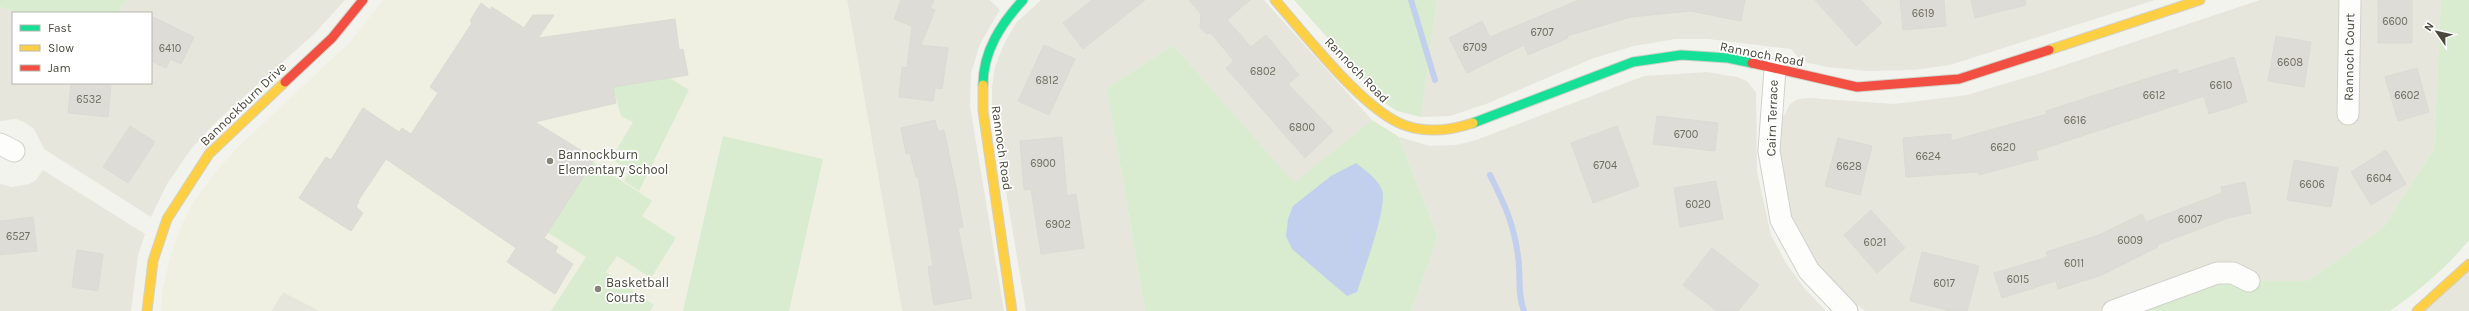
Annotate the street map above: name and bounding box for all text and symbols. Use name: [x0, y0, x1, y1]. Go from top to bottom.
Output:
house number: 6619: [1912, 7, 1934, 20]
legend: [12, 12, 152, 84]
north arrow: [2417, 12, 2457, 52]
street label: Rannoch Court: [2341, 13, 2357, 101]
house number: 6600: [2382, 15, 2408, 28]
text: N: [2422, 20, 2437, 34]
text: Fast: [48, 21, 72, 35]
house number: 6707: [1530, 26, 1554, 39]
street label: Rannoch Road: [1322, 34, 1392, 106]
street label: Rannoch Road: [1719, 38, 1805, 70]
text: Slow: [48, 41, 74, 55]
house number: 6709: [1463, 41, 1487, 54]
house number: 6410: [159, 42, 181, 55]
house number: 6608: [2277, 56, 2303, 69]
street label: Bannockburn Drive: [197, 59, 289, 149]
text: Jam: [48, 61, 71, 75]
house number: 6802: [1250, 65, 1276, 78]
house number: 6812: [1035, 74, 1059, 87]
street label: Cairn Terrace: [1763, 79, 1781, 157]
house number: 6610: [2210, 79, 2232, 92]
house number: 6612: [2143, 89, 2165, 102]
house number: 6602: [2394, 89, 2420, 102]
house number: 6532: [76, 93, 102, 106]
street label: Rannoch Road: [989, 105, 1015, 191]
house number: 6616: [2064, 114, 2086, 127]
house number: 6800: [1289, 121, 1315, 134]
house number: 6700: [1674, 128, 1698, 141]
house number: 6620: [1990, 141, 2016, 154]
place label: Bannockburn Elementary School: [558, 147, 668, 177]
house number: 6624: [1915, 150, 1941, 163]
marker: Bannockburn Elementary School: [545, 156, 555, 166]
house number: 6900: [1030, 157, 1056, 170]
house number: 6704: [1593, 159, 1617, 172]
house number: 6628: [1836, 160, 1862, 173]
house number: 6604: [2366, 172, 2392, 185]
house number: 6606: [2299, 178, 2325, 191]
house number: 6020: [1685, 198, 1711, 211]
house number: 6007: [2178, 213, 2202, 226]
house number: 6902: [1045, 218, 1071, 231]
house number: 6527: [6, 230, 30, 243]
house number: 6009: [2117, 234, 2143, 247]
house number: 6021: [1864, 236, 1886, 249]
house number: 6011: [2064, 257, 2084, 270]
house number: 6015: [2007, 273, 2029, 286]
place label: Basketball Courts: [606, 275, 669, 305]
house number: 6017: [1933, 277, 1955, 290]
marker: Basketball Courts: [593, 284, 603, 294]

